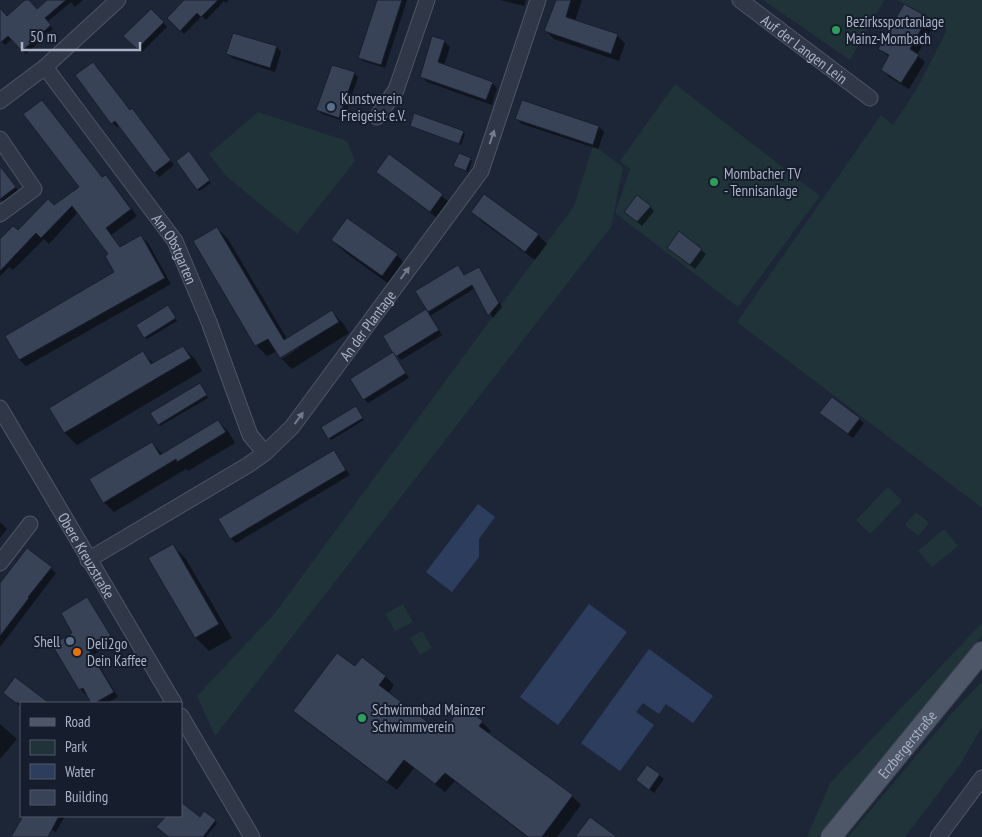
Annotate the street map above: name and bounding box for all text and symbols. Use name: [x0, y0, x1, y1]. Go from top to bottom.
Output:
street label: Auf der Langen Lein: [758, 10, 852, 87]
place label: Bezirkssportanlage Mainz-Mombach: [846, 12, 944, 48]
scale bar: [22, 20, 140, 52]
marker: Bezirkssportanlage Mainz-Mombach: [830, 24, 842, 36]
text: 50 m: [30, 27, 56, 46]
place label: Kunstverein Freigeist e.V.: [341, 89, 406, 125]
marker: Kunstverein Freigeist e.V.: [325, 101, 337, 113]
one-way arrow: [488, 129, 496, 144]
place label: Mombacher TV - Tennisanlage: [724, 164, 801, 200]
marker: Mombacher TV - Tennisanlage: [708, 176, 720, 188]
street label: Am Obstgarten: [148, 210, 201, 287]
one-way arrow: [400, 267, 411, 280]
street label: An der Plantage: [335, 286, 399, 364]
one-way arrow: [294, 411, 304, 425]
street label: Obere Kreuzstraße: [54, 509, 120, 602]
place label: Shell: [34, 632, 60, 651]
place label: Deli2go Dein Kaffee: [87, 634, 147, 670]
marker: Shell: [64, 635, 76, 647]
marker: Deli2go Dein Kaffee: [71, 646, 83, 658]
place label: Schwimmbad Mainzer Schwimmverein: [372, 700, 486, 736]
legend: [20, 702, 182, 817]
street label: Erzbergerstraße: [873, 706, 940, 782]
text: Road: [65, 712, 91, 731]
marker: Schwimmbad Mainzer Schwimmverein: [356, 712, 368, 724]
text: Park: [65, 737, 87, 756]
text: Water: [65, 762, 96, 781]
text: Building: [65, 787, 108, 806]

